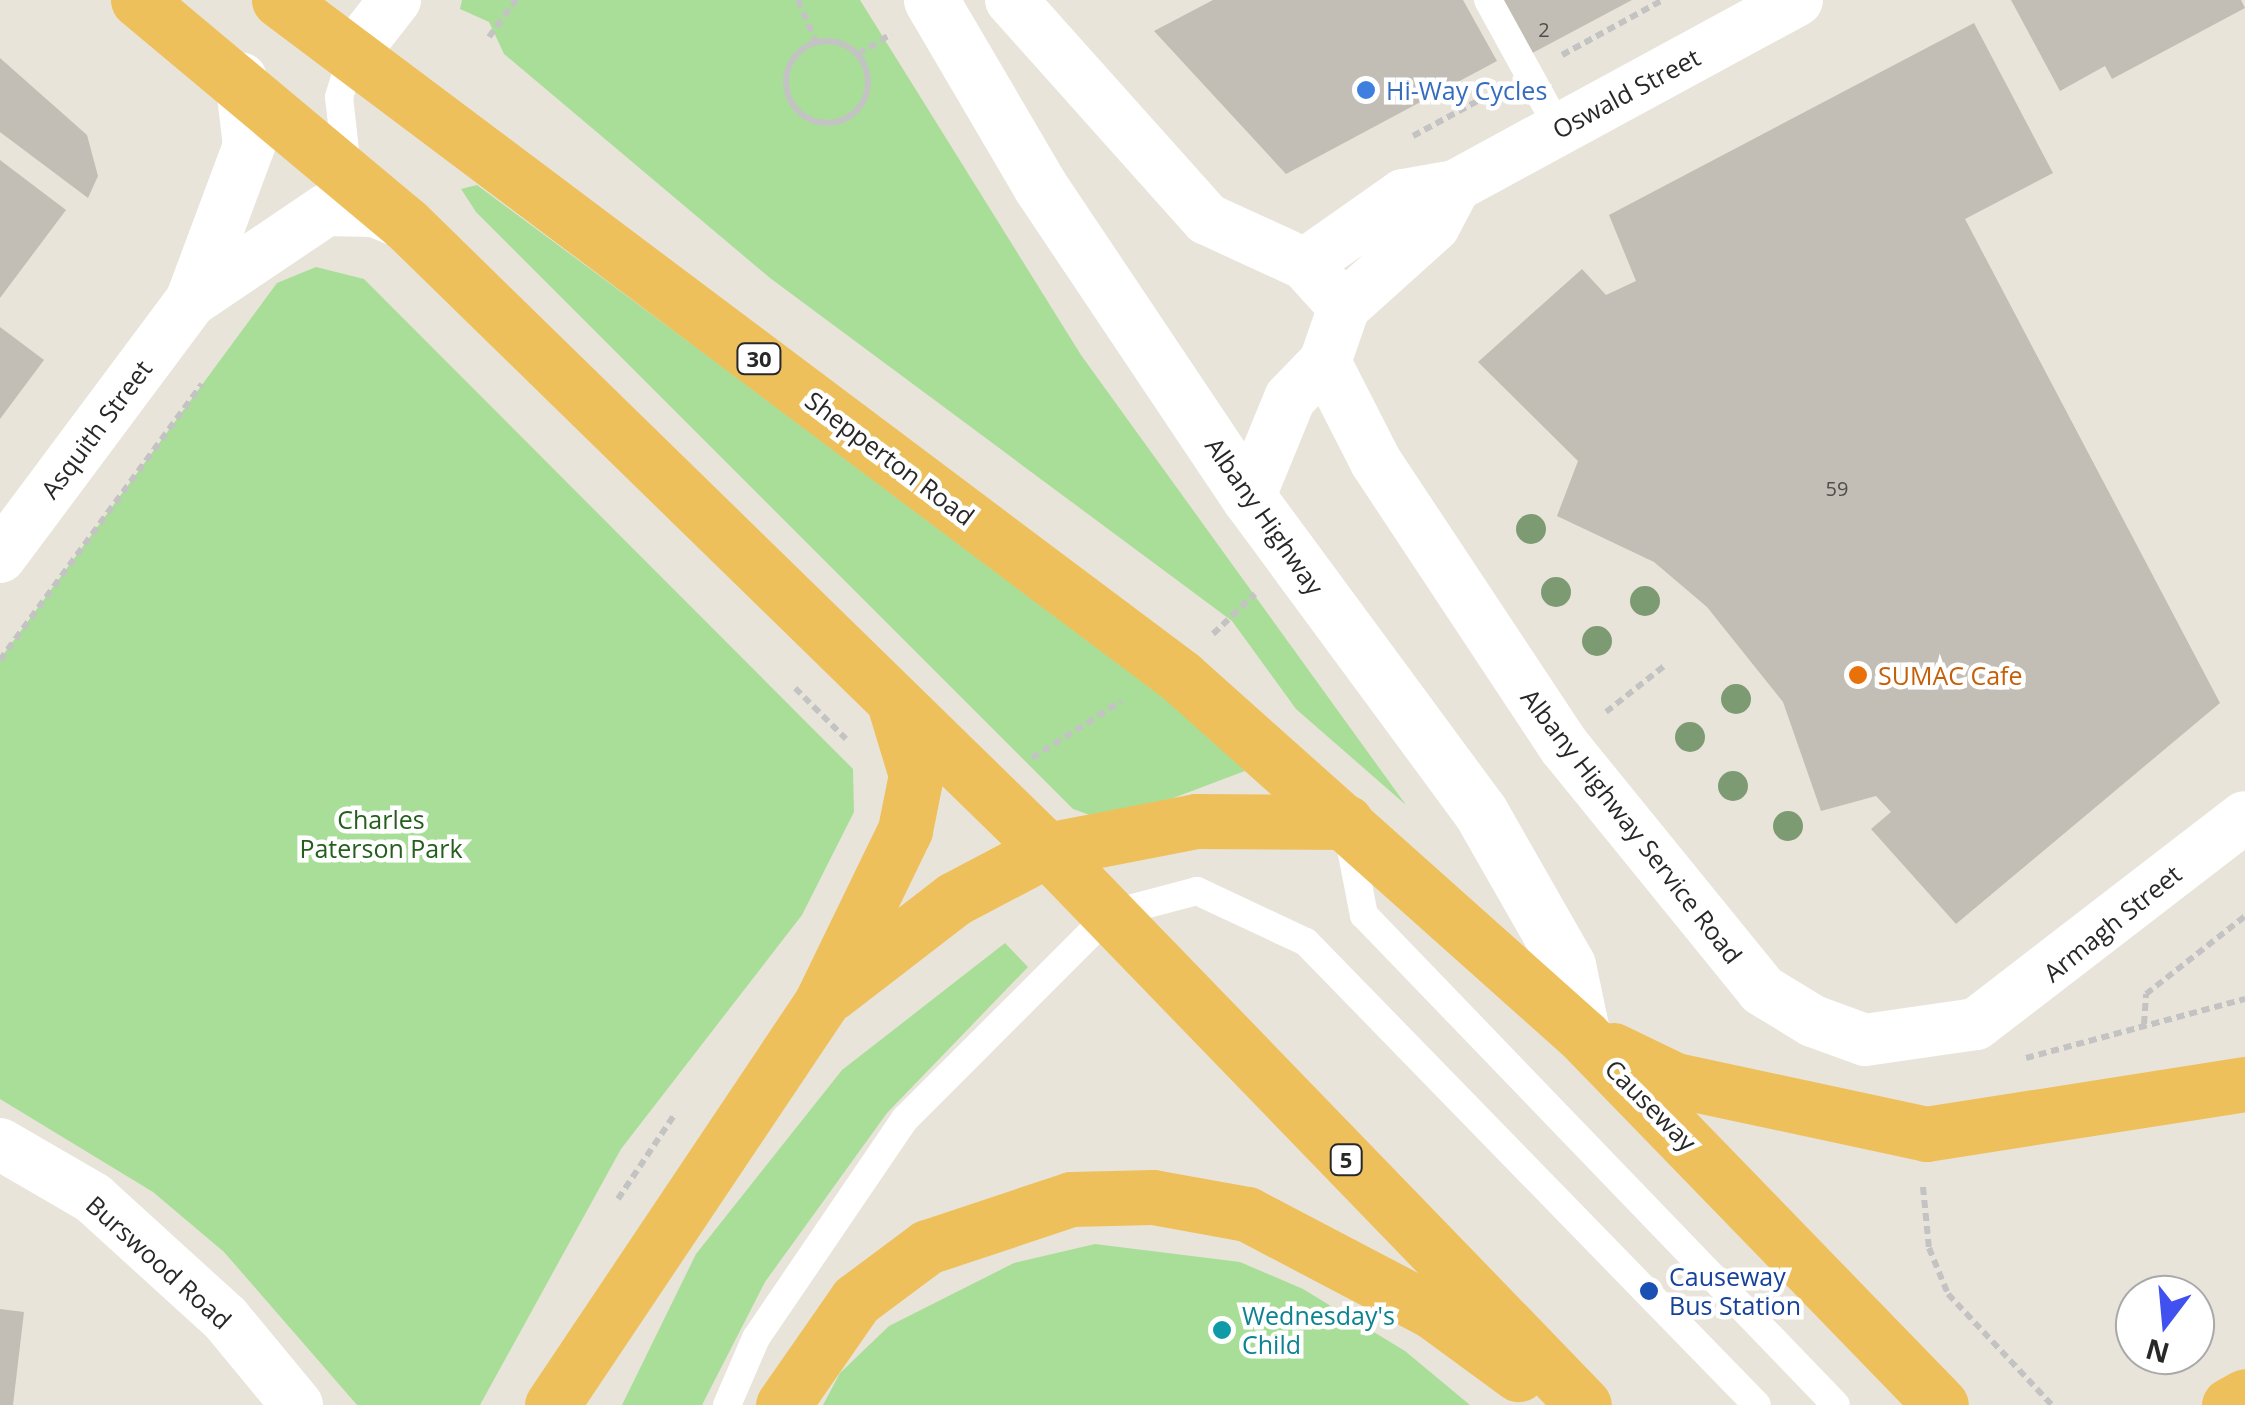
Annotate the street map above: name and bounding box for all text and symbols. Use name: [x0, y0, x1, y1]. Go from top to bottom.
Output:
house number: 2: [1538, 17, 1550, 41]
street label: Oswald Street: [1547, 42, 1705, 144]
place label: Hi-Way Cycles: [1386, 75, 1547, 105]
marker: Hi-Way Cycles: [1355, 79, 1377, 101]
road number: 30: [734, 342, 784, 376]
street label: Asquith Street: [34, 354, 158, 504]
street label: Shepperton Road: [800, 385, 980, 531]
street label: Albany Highway: [1200, 432, 1330, 600]
house number: 59: [1826, 476, 1848, 500]
place label: SUMAC Cafe: [1878, 660, 2023, 690]
marker: SUMAC Cafe: [1847, 664, 1869, 686]
street label: Albany Highway Service Road: [1515, 683, 1749, 969]
park label: Charles Paterson Park: [299, 805, 463, 864]
street label: Armagh Street: [2037, 858, 2187, 988]
street label: Causeway: [1599, 1053, 1703, 1157]
road number: 5: [1328, 1143, 1364, 1177]
street label: Burswood Road: [80, 1189, 238, 1335]
place label: Causeway Bus Station: [1669, 1262, 1801, 1321]
north arrow: [2115, 1275, 2215, 1375]
marker: Causeway Bus Station: [1638, 1280, 1660, 1302]
place label: Wednesday's Child: [1242, 1301, 1395, 1360]
marker: Wednesday's Child: [1211, 1319, 1233, 1341]
text: N: [2141, 1331, 2173, 1373]

